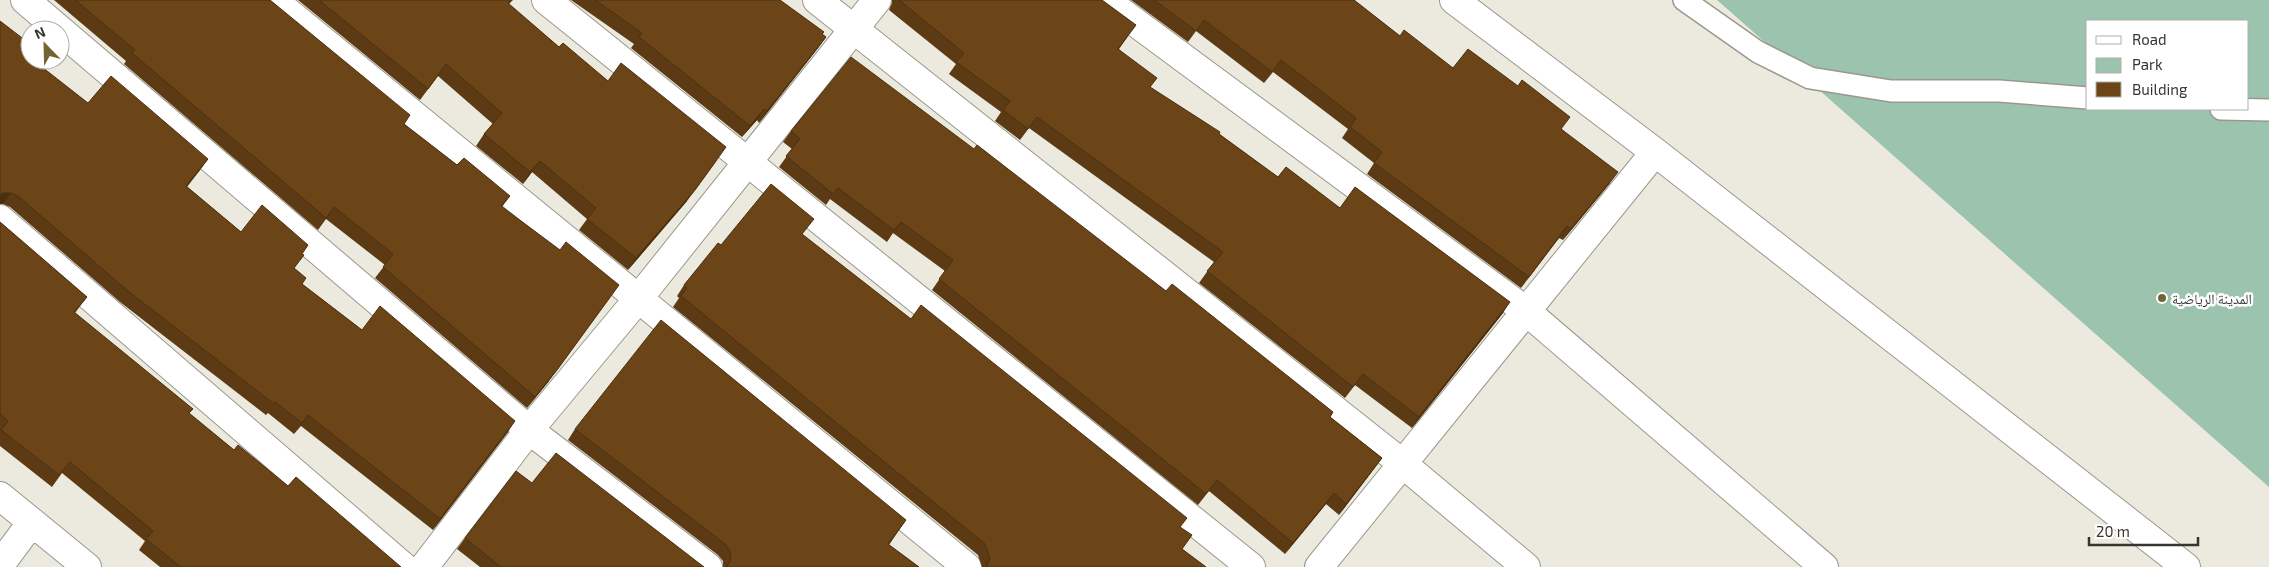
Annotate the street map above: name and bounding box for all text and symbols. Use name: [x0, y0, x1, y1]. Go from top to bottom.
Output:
north arrow: [20, 20, 70, 70]
legend: [2086, 20, 2249, 110]
text: N: [32, 23, 48, 42]
text: Road: [2132, 30, 2167, 48]
text: Park: [2132, 55, 2163, 73]
text: Building: [2132, 80, 2188, 98]
place label: المدينة الرياضية: [2172, 290, 2252, 308]
marker: المدينة الرياضية: [2156, 292, 2168, 304]
scale bar: [2089, 514, 2198, 546]
text: 20 m: [2096, 522, 2130, 540]

